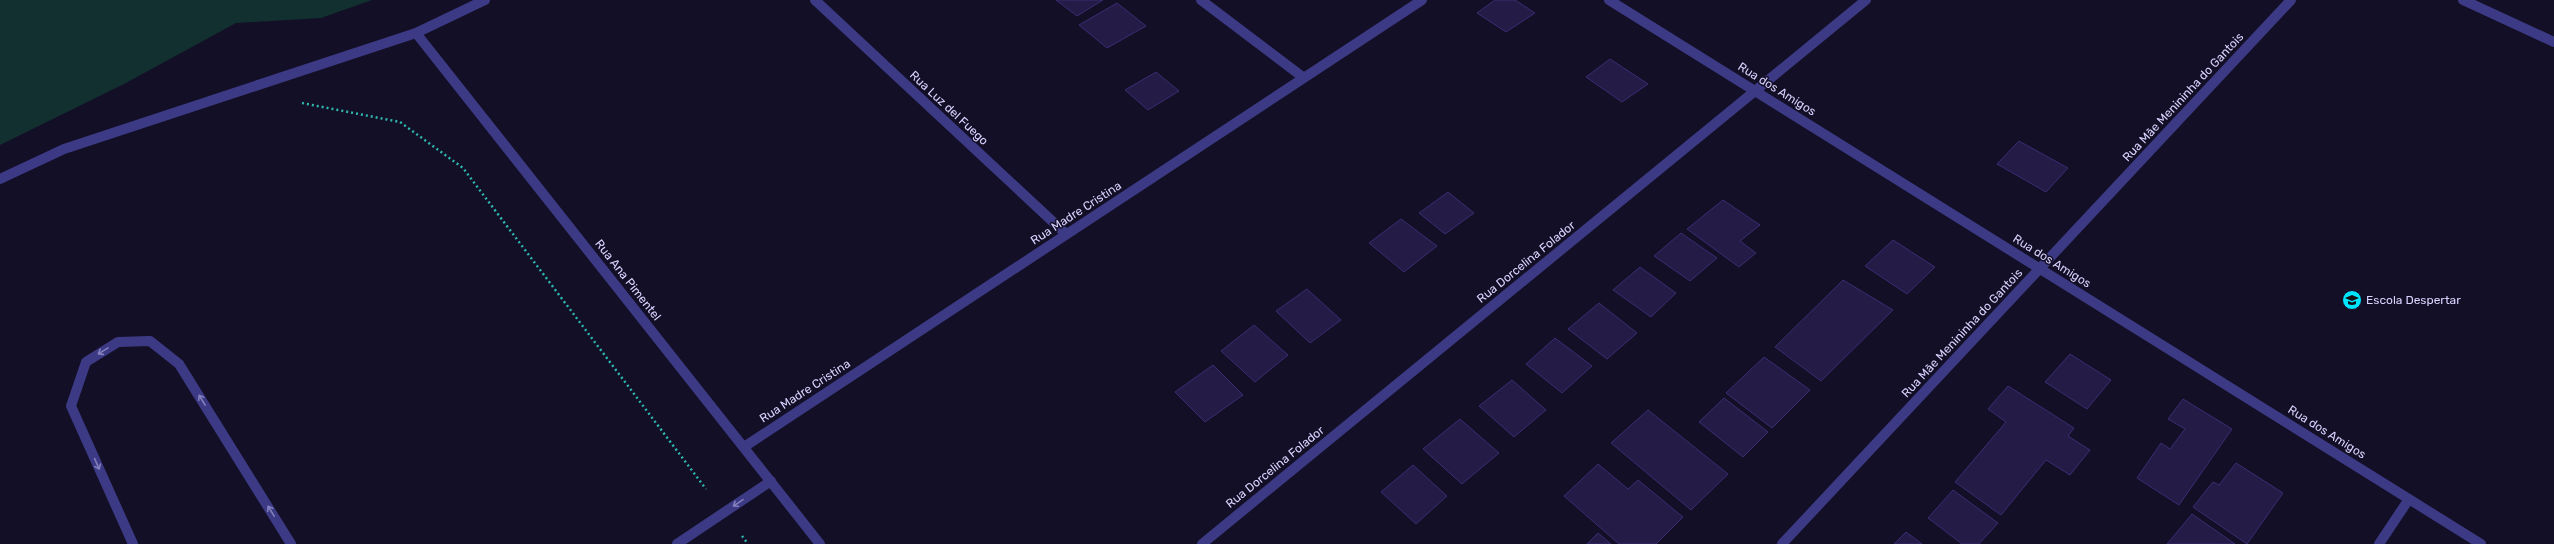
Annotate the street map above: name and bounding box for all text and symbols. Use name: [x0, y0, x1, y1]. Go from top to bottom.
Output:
street label: Rua Mãe Menininha do Gantois: [2120, 30, 2246, 164]
street label: Rua dos Amigos: [1735, 59, 1819, 119]
street label: Rua Luz del Fuego: [907, 68, 991, 148]
street label: Rua Madre Cristina: [1028, 179, 1124, 247]
street label: Rua Dorcelina Folador: [1474, 218, 1578, 306]
street label: Rua dos Amigos: [2010, 231, 2094, 291]
street label: Rua Ana Pimentel: [592, 237, 664, 323]
street label: Rua Mãe Menininha do Gantois: [1899, 266, 2025, 400]
school or university icon: Escola Despertar: [2341, 289, 2363, 311]
place label: Escola Despertar: [2366, 293, 2461, 307]
one-way arrow: [97, 348, 109, 356]
street label: Rua Madre Cristina: [757, 357, 853, 425]
one-way arrow: [198, 395, 206, 406]
street label: Rua dos Amigos: [2285, 402, 2369, 462]
street label: Rua Dorcelina Folador: [1223, 423, 1327, 511]
one-way arrow: [94, 458, 101, 470]
one-way arrow: [733, 499, 744, 507]
one-way arrow: [266, 505, 274, 517]

